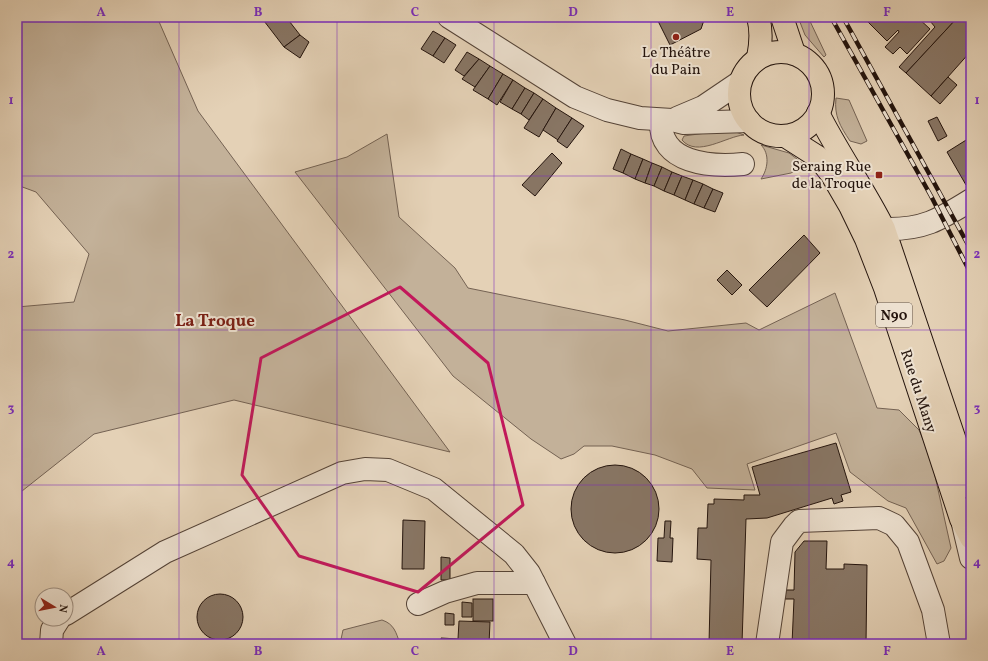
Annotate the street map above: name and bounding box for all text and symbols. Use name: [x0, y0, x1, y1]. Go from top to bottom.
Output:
text: A: [96, 4, 106, 22]
text: B: [254, 4, 263, 22]
text: C: [411, 4, 419, 22]
text: D: [568, 4, 578, 22]
text: E: [726, 4, 734, 22]
text: F: [883, 4, 891, 22]
marker: Le Théâtre du Pain: [671, 32, 681, 42]
place label: Le Théâtre du Pain: [642, 43, 710, 81]
text: 1: [8, 92, 14, 110]
text: 1: [974, 92, 980, 110]
place label: Seraing Rue de la Troque: [792, 157, 871, 195]
marker: Seraing Rue de la Troque: [874, 170, 884, 180]
text: 2: [8, 246, 15, 264]
text: 2: [974, 246, 981, 264]
road number: N90: [876, 303, 912, 327]
district label: La Troque: [175, 310, 255, 333]
street label: Rue du Many: [894, 347, 941, 436]
text: 3: [8, 400, 15, 418]
text: 3: [974, 400, 981, 418]
text: 4: [7, 554, 15, 572]
text: 4: [973, 554, 981, 572]
north arrow: [34, 587, 74, 627]
text: N: [54, 603, 70, 614]
text: A: [96, 643, 106, 661]
text: B: [254, 643, 263, 661]
text: C: [411, 643, 419, 661]
text: D: [568, 643, 578, 661]
text: E: [726, 643, 734, 661]
text: F: [883, 643, 891, 661]

